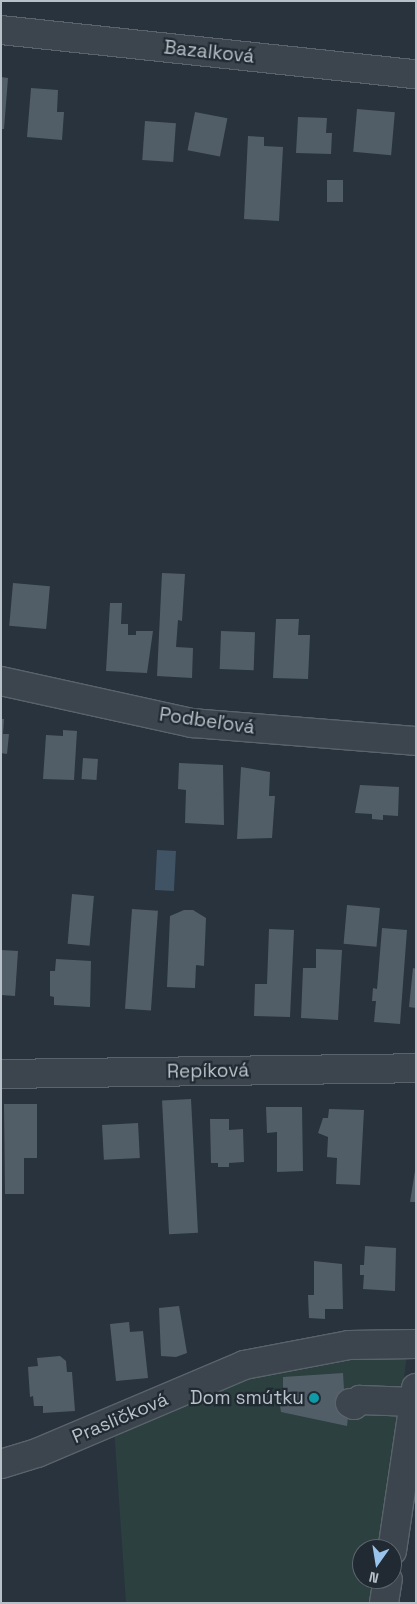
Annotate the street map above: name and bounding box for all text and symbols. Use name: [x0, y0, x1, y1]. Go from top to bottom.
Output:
street label: Bazalková: [163, 36, 255, 68]
street label: Podbeľová: [158, 703, 256, 739]
street label: Repíková: [167, 1059, 249, 1083]
place label: Dom smútku: [190, 1387, 304, 1409]
street label: Prasličková: [69, 1388, 171, 1448]
marker: Dom smútku: [308, 1392, 320, 1404]
north arrow: [352, 1539, 402, 1589]
text: N: [367, 1568, 380, 1587]

